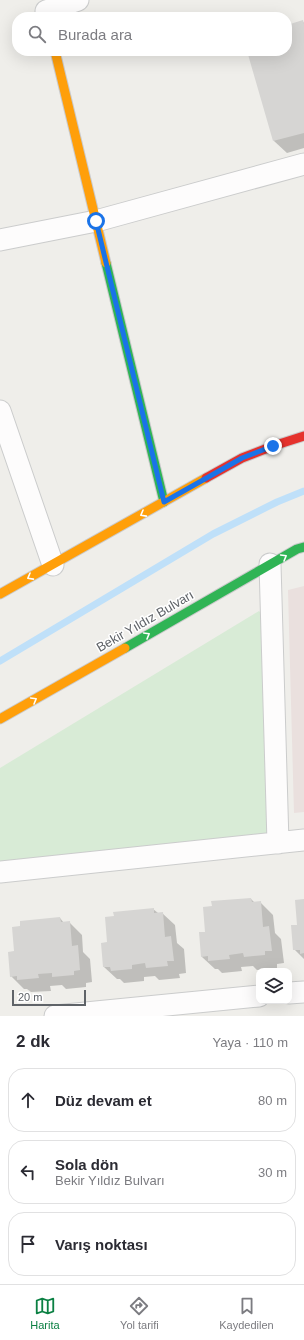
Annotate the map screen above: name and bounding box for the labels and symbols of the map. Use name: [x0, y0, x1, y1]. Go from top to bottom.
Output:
route start: [87, 212, 105, 230]
route end: [264, 437, 282, 455]
one-way arrow: [140, 509, 148, 516]
one-way arrow: [280, 554, 287, 561]
one-way arrow: [27, 573, 34, 580]
street label: Bekir Yıldız Bulvarı: [94, 587, 196, 655]
one-way arrow: [143, 633, 150, 640]
one-way arrow: [30, 697, 37, 704]
scale bar: [12, 988, 86, 1007]

